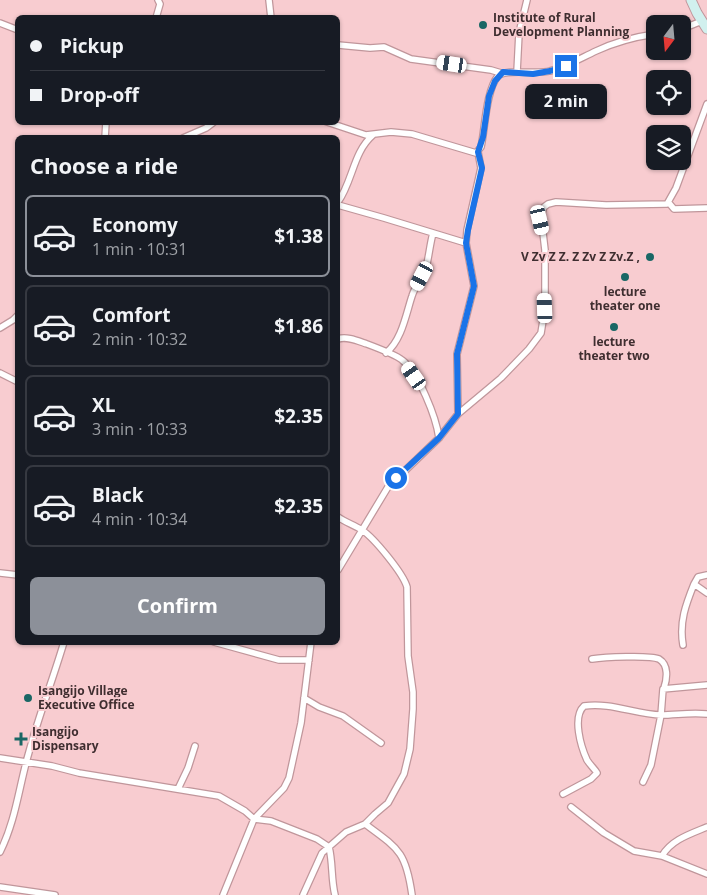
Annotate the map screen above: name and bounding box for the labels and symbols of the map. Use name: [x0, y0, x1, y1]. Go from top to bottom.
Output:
place label: Institute of Rural Development Planning: [493, 9, 629, 40]
north arrow: [646, 15, 691, 60]
marker: Institute of Rural Development Planning: [477, 19, 489, 31]
car: [436, 54, 467, 74]
route end: [555, 55, 577, 77]
callout: 2 min: [525, 84, 607, 118]
car: [529, 204, 550, 236]
place label: V Zv Z Z. Z Zv Z Zv.Z ,: [521, 248, 640, 265]
marker: V Zv Z Z. Z Zv Z Zv.Z ,: [644, 251, 656, 263]
car: [408, 259, 435, 293]
marker: lecture theater one: [619, 271, 631, 283]
place label: lecture theater one: [590, 283, 660, 314]
car: [536, 293, 553, 323]
marker: lecture theater two: [608, 321, 620, 333]
place label: lecture theater two: [578, 333, 650, 364]
car: [399, 359, 428, 393]
route start: [385, 467, 407, 489]
place label: Isangijo Village Executive Office: [38, 682, 134, 713]
marker: Isangijo Village Executive Office: [22, 692, 34, 704]
place label: Isangijo Dispensary: [32, 723, 99, 754]
marker: Isangijo Dispensary: [14, 732, 28, 746]

